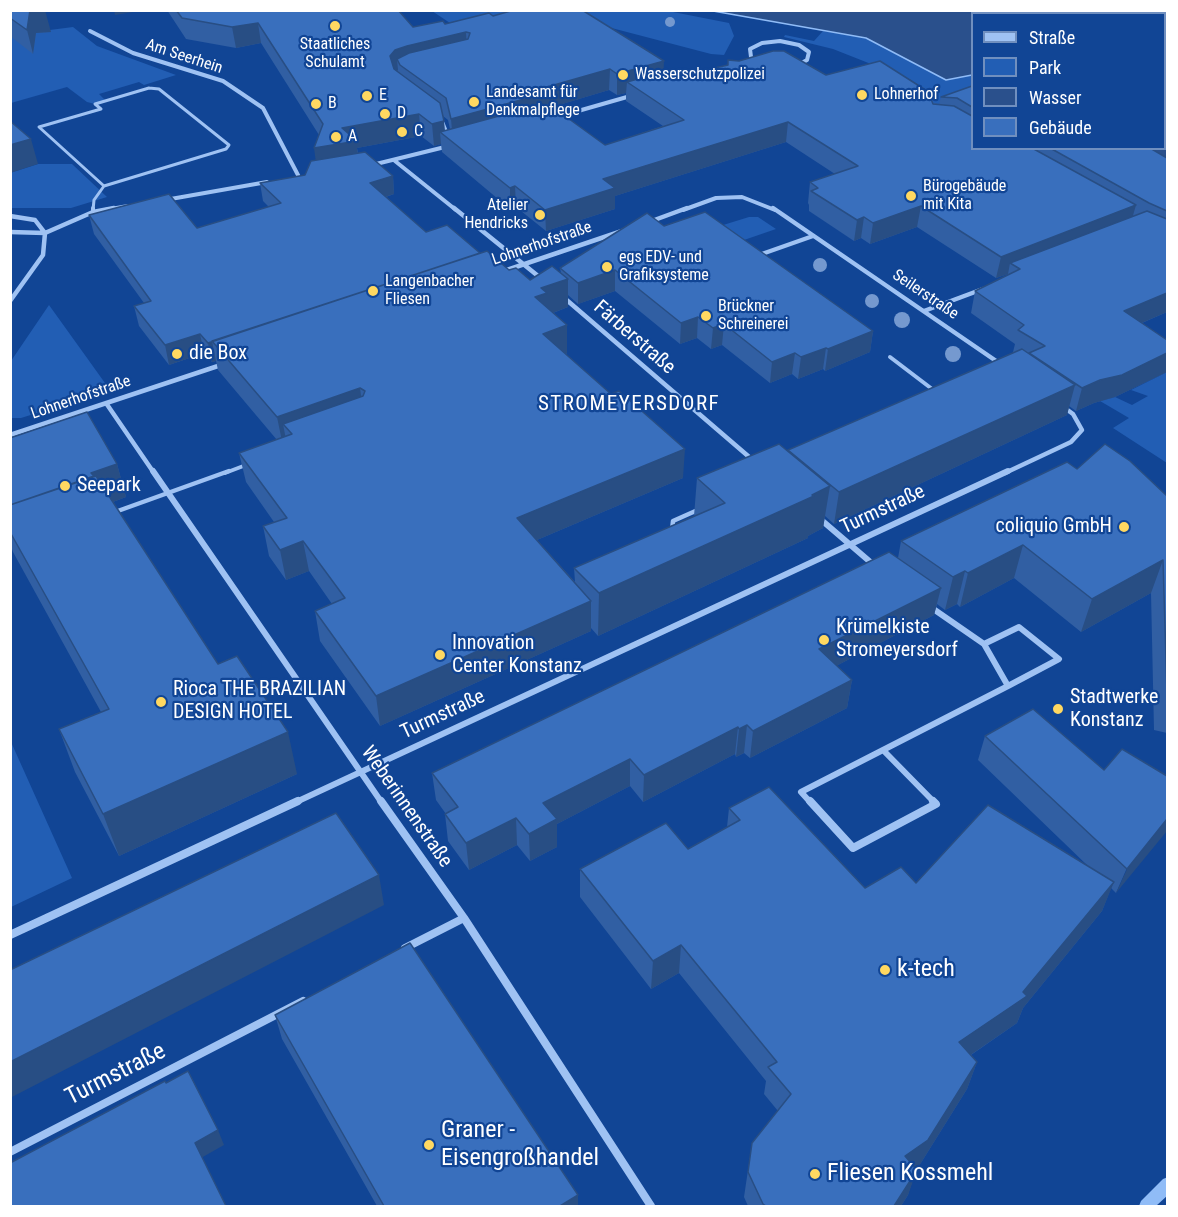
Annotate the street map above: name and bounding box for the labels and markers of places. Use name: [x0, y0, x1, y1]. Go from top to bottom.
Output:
marker: Staatliches Schulamt: [328, 19, 342, 33]
place label: Staatliches Schulamt: [300, 35, 370, 73]
place label: Wasserschutzpolizei: [635, 65, 765, 85]
marker: Wasserschutzpolizei: [616, 68, 630, 82]
place label: Landesamt für Denkmalpflege: [486, 83, 580, 121]
place label: Lohnerhof: [874, 85, 938, 105]
place label: E: [379, 86, 387, 106]
marker: Lohnerhof: [855, 88, 869, 102]
marker: E: [360, 89, 374, 103]
place label: B: [328, 94, 337, 114]
marker: Landesamt für Denkmalpflege: [467, 95, 481, 109]
marker: B: [309, 97, 323, 111]
place label: D: [397, 104, 406, 124]
marker: D: [378, 107, 392, 121]
place label: C: [414, 122, 423, 142]
marker: C: [395, 125, 409, 139]
place label: A: [348, 127, 357, 147]
marker: A: [329, 130, 343, 144]
place label: Bürogebäude mit Kita: [923, 177, 1006, 215]
marker: Bürogebäude mit Kita: [904, 189, 918, 203]
place label: Atelier Hendricks: [464, 196, 528, 234]
marker: Atelier Hendricks: [533, 208, 547, 222]
place label: egs EDV- und Grafiksysteme: [619, 248, 709, 286]
marker: egs EDV- und Grafiksysteme: [600, 260, 614, 274]
place label: Langenbacher Fliesen: [385, 272, 474, 310]
marker: Langenbacher Fliesen: [366, 284, 380, 298]
place label: Brückner Schreinerei: [718, 297, 788, 335]
marker: Brückner Schreinerei: [699, 309, 713, 323]
place label: die Box: [189, 342, 247, 366]
marker: die Box: [170, 347, 184, 361]
place label: Seepark: [77, 474, 141, 498]
marker: Seepark: [58, 479, 72, 493]
place label: coliquio GmbH: [996, 515, 1112, 539]
marker: coliquio GmbH: [1117, 520, 1131, 534]
place label: Krümelkiste Stromeyersdorf: [836, 616, 958, 663]
place label: Innovation Center Konstanz: [452, 632, 582, 679]
marker: Krümelkiste Stromeyersdorf: [817, 633, 831, 647]
marker: Innovation Center Konstanz: [433, 648, 447, 662]
place label: Rioca THE BRAZILIAN DESIGN HOTEL: [173, 678, 346, 725]
place label: Stadtwerke Konstanz: [1070, 686, 1158, 733]
marker: Rioca THE BRAZILIAN DESIGN HOTEL: [154, 695, 168, 709]
marker: Stadtwerke Konstanz: [1051, 702, 1065, 716]
place label: k-tech: [897, 956, 955, 984]
marker: k-tech: [878, 963, 892, 977]
place label: Graner - Eisengroßhandel: [441, 1117, 599, 1173]
marker: Graner - Eisengroßhandel: [422, 1138, 436, 1152]
place label: Fliesen Kossmehl: [827, 1160, 993, 1188]
marker: Fliesen Kossmehl: [808, 1167, 822, 1181]

